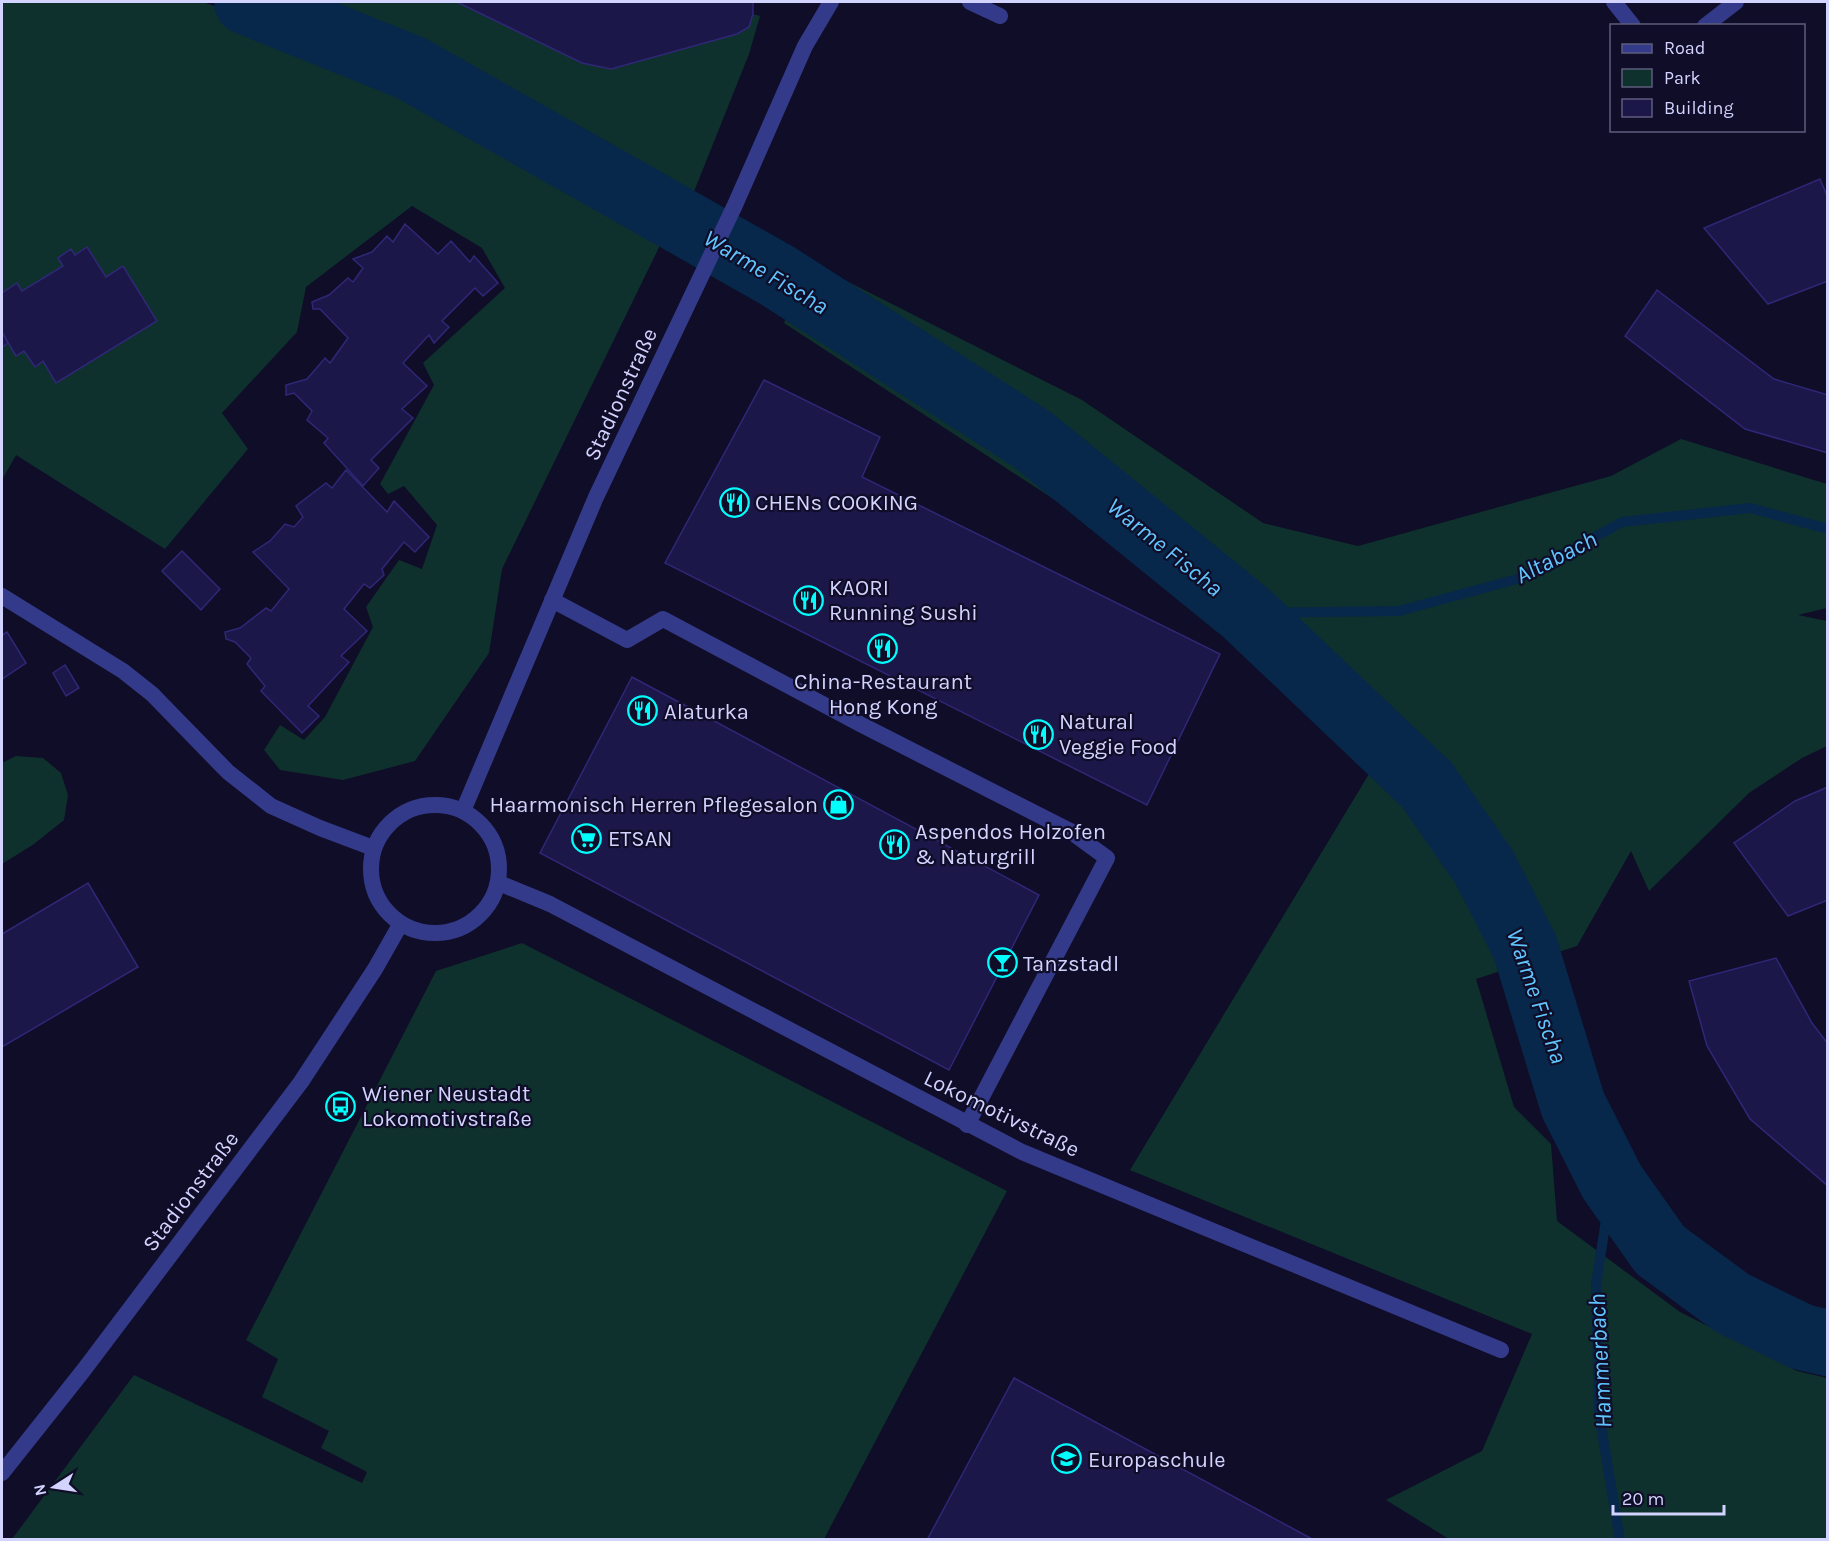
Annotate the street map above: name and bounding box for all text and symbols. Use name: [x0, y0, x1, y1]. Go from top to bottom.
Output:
legend: [1610, 24, 1805, 132]
text: Road: [1664, 37, 1705, 59]
text: Park: [1664, 67, 1701, 89]
text: Building: [1664, 97, 1734, 119]
water label: Warme Fischa: [698, 224, 834, 320]
street label: Stadionstraße: [579, 324, 663, 465]
restaurant icon: CHENs COOKING: [718, 486, 750, 518]
place label: CHENs COOKING: [755, 490, 918, 516]
water label: Warme Fischa: [1101, 492, 1229, 602]
water label: Altabach: [1511, 525, 1601, 589]
place label: KAORI Running Sushi: [829, 575, 978, 626]
restaurant icon: KAORI Running Sushi: [792, 584, 824, 616]
restaurant icon: China-Restaurant Hong Kong: [867, 633, 899, 665]
place label: China-Restaurant Hong Kong: [794, 669, 972, 720]
restaurant icon: Alaturka: [627, 695, 659, 727]
place label: Alaturka: [664, 699, 749, 725]
place label: Natural Veggie Food: [1059, 709, 1178, 760]
restaurant icon: Natural Veggie Food: [1022, 718, 1054, 750]
shop icon: Haarmonisch Herren Pflegesalon: [823, 788, 855, 820]
place label: Haarmonisch Herren Pflegesalon: [490, 792, 818, 818]
place label: Aspendos Holzofen & Naturgrill: [915, 819, 1106, 870]
supermarket icon: ETSAN: [571, 822, 603, 854]
place label: ETSAN: [608, 826, 672, 852]
restaurant icon: Aspendos Holzofen & Naturgrill: [878, 828, 910, 860]
water label: Warme Fischa: [1501, 925, 1573, 1067]
bar icon: Tanzstadl: [986, 947, 1018, 979]
place label: Tanzstadl: [1023, 951, 1119, 977]
street label: Lokomotivstraße: [920, 1065, 1084, 1163]
place label: Wiener Neustadt Lokomotivstraße: [362, 1081, 532, 1132]
bus stop icon: Wiener Neustadt Lokomotivstraße: [325, 1090, 357, 1122]
street label: Stadionstraße: [137, 1127, 244, 1257]
water label: Hammerbach: [1582, 1293, 1618, 1429]
school or university icon: Europaschule: [1051, 1443, 1083, 1475]
place label: Europaschule: [1088, 1447, 1226, 1473]
north arrow: [24, 1457, 84, 1517]
scale bar: [1613, 1478, 1724, 1516]
text: N: [29, 1482, 50, 1498]
text: 20 m: [1622, 1488, 1664, 1510]

